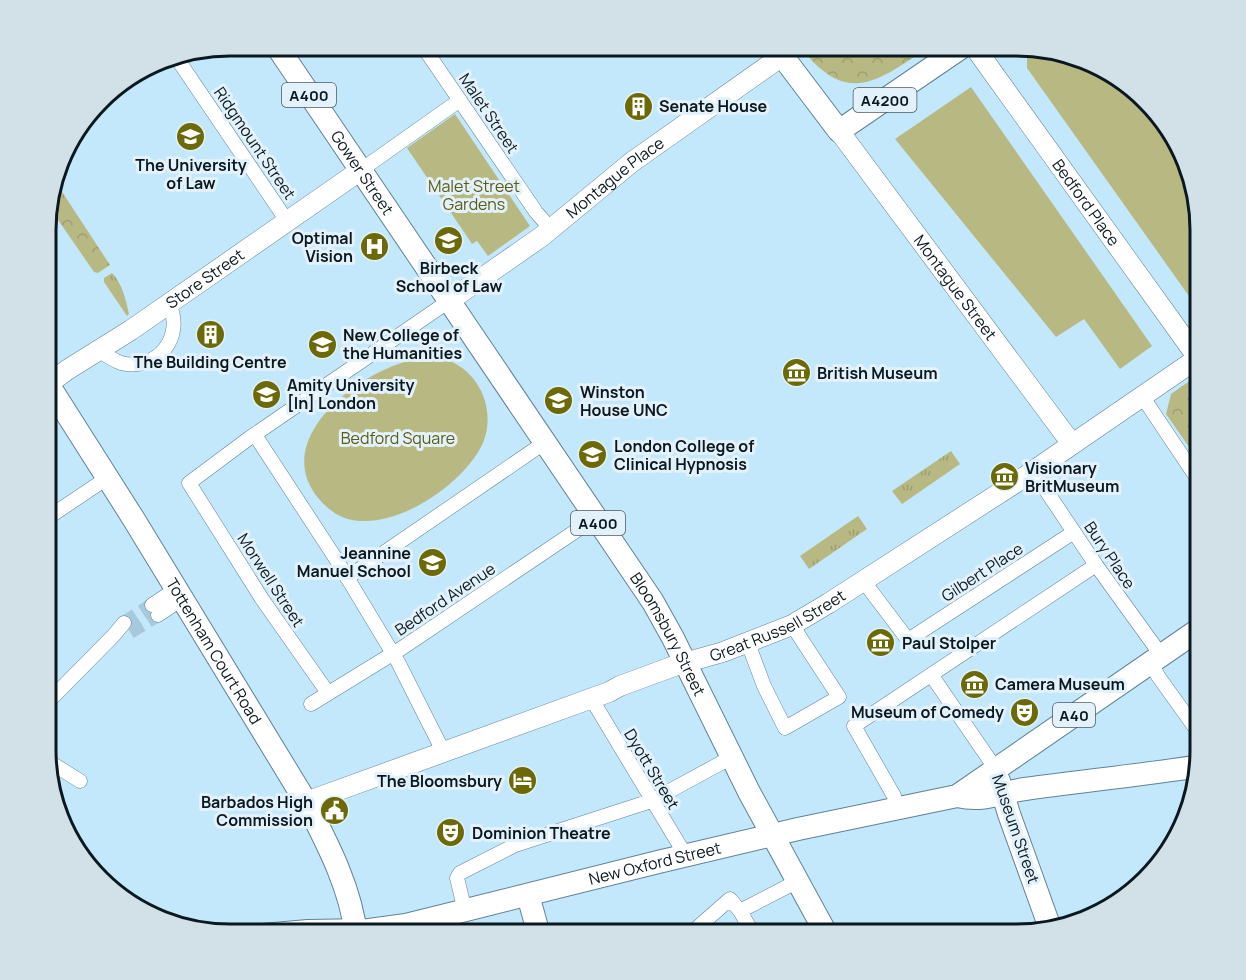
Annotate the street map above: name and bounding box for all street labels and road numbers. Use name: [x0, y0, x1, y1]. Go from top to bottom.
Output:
street label: Malet Street: [454, 69, 524, 157]
street label: Ridgmount Street: [209, 82, 301, 204]
road number: A400: [282, 83, 336, 107]
road number: A4200: [854, 88, 916, 112]
street label: Gower Street: [326, 126, 399, 219]
street label: Montague Place: [561, 132, 668, 223]
street label: Bedford Place: [1048, 155, 1125, 250]
street label: Montague Street: [909, 230, 1002, 345]
street label: Store Street: [161, 244, 248, 314]
road number: A400: [571, 511, 625, 535]
street label: Bury Place: [1079, 517, 1141, 593]
street label: Morwell Street: [232, 529, 310, 631]
street label: Gilbert Place: [937, 537, 1027, 607]
street label: Bedford Avenue: [391, 557, 499, 641]
street label: Bloomsbury Street: [625, 568, 711, 700]
street label: Tottenham Court Road: [161, 574, 267, 728]
street label: Great Russell Street: [707, 584, 850, 666]
road number: A40: [1053, 703, 1095, 727]
street label: Dyott Street: [619, 725, 685, 813]
street label: Museum Street: [987, 772, 1045, 886]
street label: New Oxford Street: [586, 837, 723, 890]

